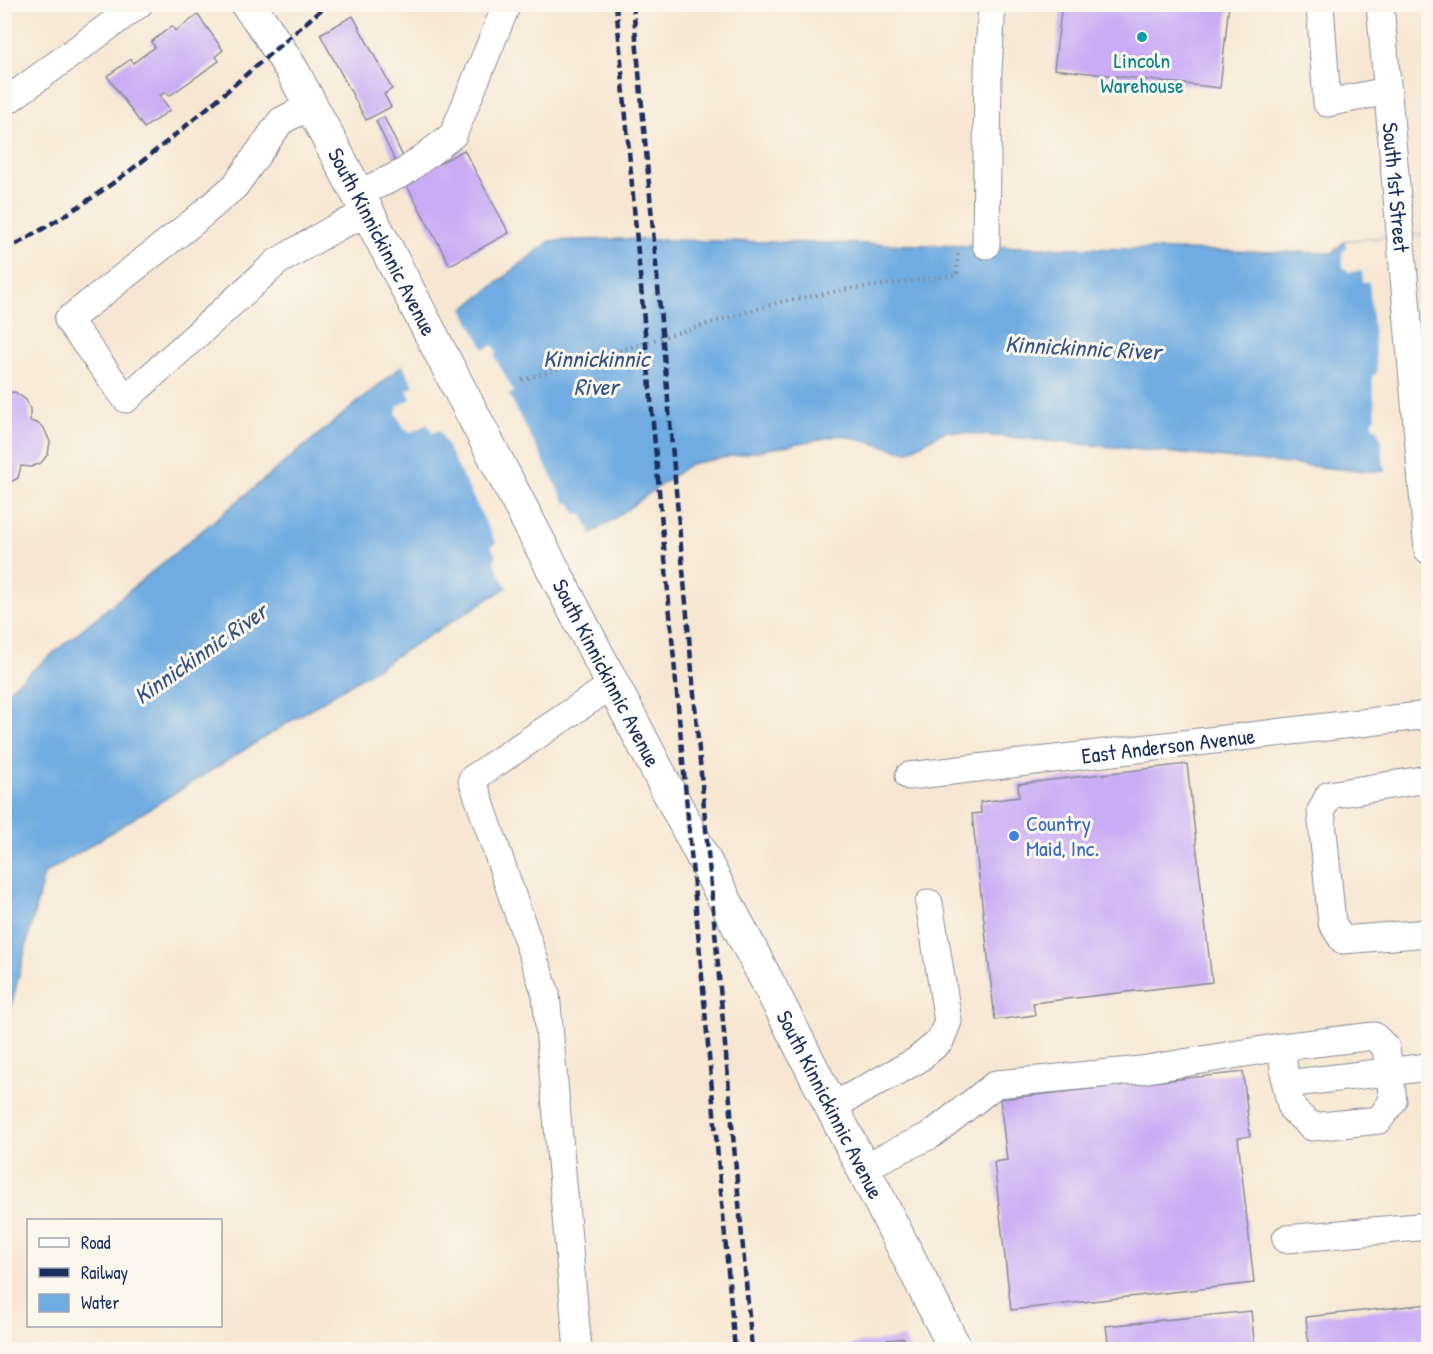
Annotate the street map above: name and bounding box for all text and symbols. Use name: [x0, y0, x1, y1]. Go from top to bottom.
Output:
marker: Lincoln Warehouse: [1135, 30, 1149, 44]
place label: Lincoln Warehouse: [1100, 45, 1184, 100]
street label: South 1st Street: [1375, 121, 1417, 254]
street label: South Kinnickinnic Avenue: [321, 143, 444, 341]
water label: Kinnickinnic River: [1004, 327, 1165, 367]
water label: Kinnickinnic River: [543, 342, 652, 402]
street label: South Kinnickinnic Avenue: [546, 574, 668, 772]
water label: Kinnickinnic River: [127, 594, 275, 711]
street label: East Anderson Avenue: [1080, 720, 1257, 771]
place label: Country Maid, Inc.: [1026, 808, 1099, 863]
marker: Country Maid, Inc.: [1007, 829, 1021, 843]
street label: South Kinnickinnic Avenue: [770, 1005, 891, 1204]
legend: [27, 1219, 222, 1327]
text: Road: [81, 1230, 111, 1255]
text: Railway: [81, 1260, 128, 1285]
text: Water: [81, 1290, 119, 1315]

